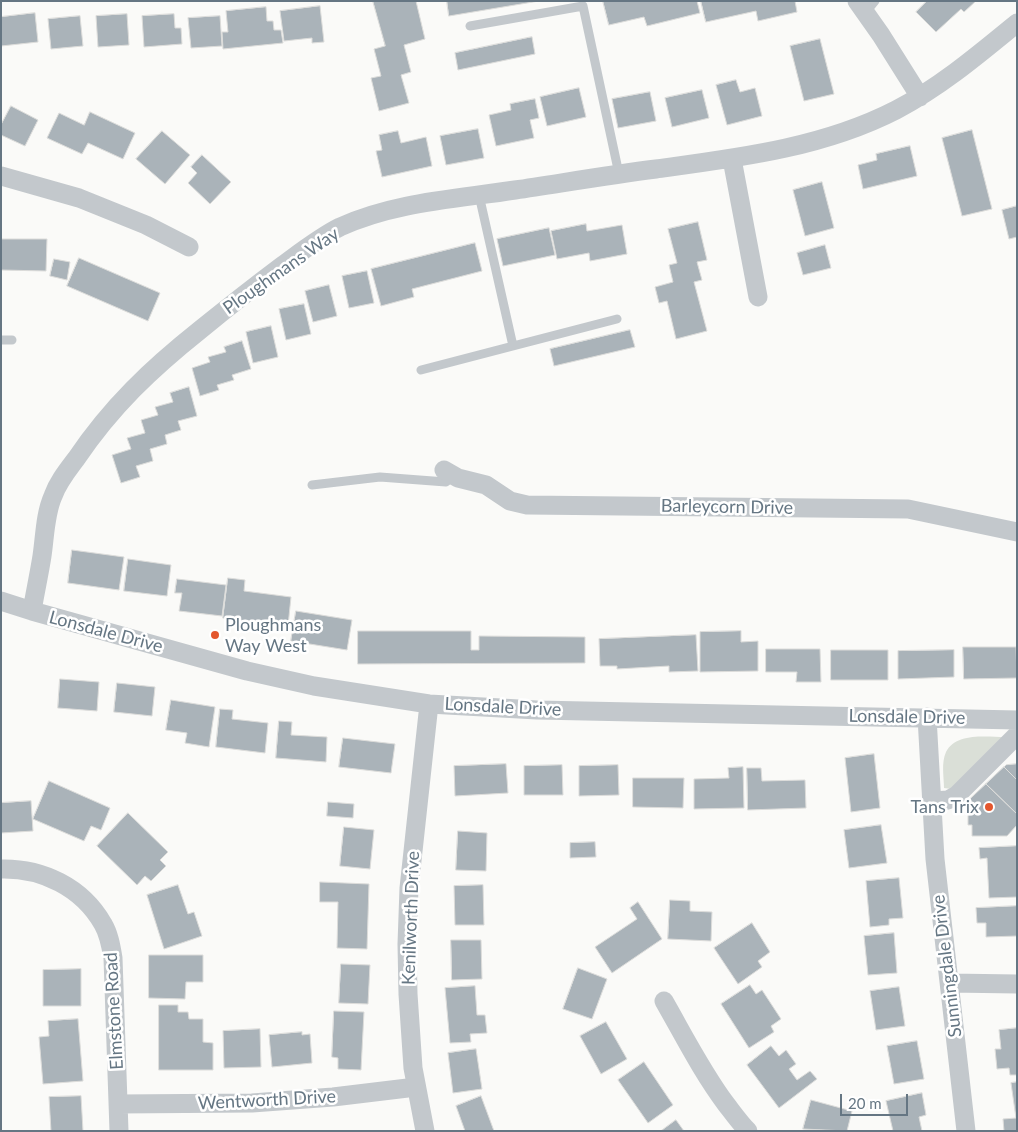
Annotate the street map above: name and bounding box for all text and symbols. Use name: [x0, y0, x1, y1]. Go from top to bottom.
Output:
street label: Ploughmans Way: [219, 223, 343, 319]
street label: Barleycorn Drive: [661, 495, 793, 519]
street label: Lonsdale Drive: [47, 606, 165, 658]
place label: Ploughmans Way West: [225, 614, 321, 656]
marker: Ploughmans Way West: [209, 629, 221, 641]
street label: Lonsdale Drive: [444, 693, 562, 721]
street label: Lonsdale Drive: [848, 705, 966, 729]
place label: Tans Trix: [911, 796, 979, 818]
marker: Tans Trix: [983, 801, 995, 813]
street label: Kenilworth Drive: [398, 851, 424, 985]
street label: Sunningdale Drive: [928, 893, 966, 1039]
street label: Elmstone Road: [100, 952, 128, 1070]
scale bar: [843, 1084, 910, 1116]
street label: Wentworth Drive: [197, 1086, 337, 1114]
text: 20 m: [848, 1094, 882, 1112]

